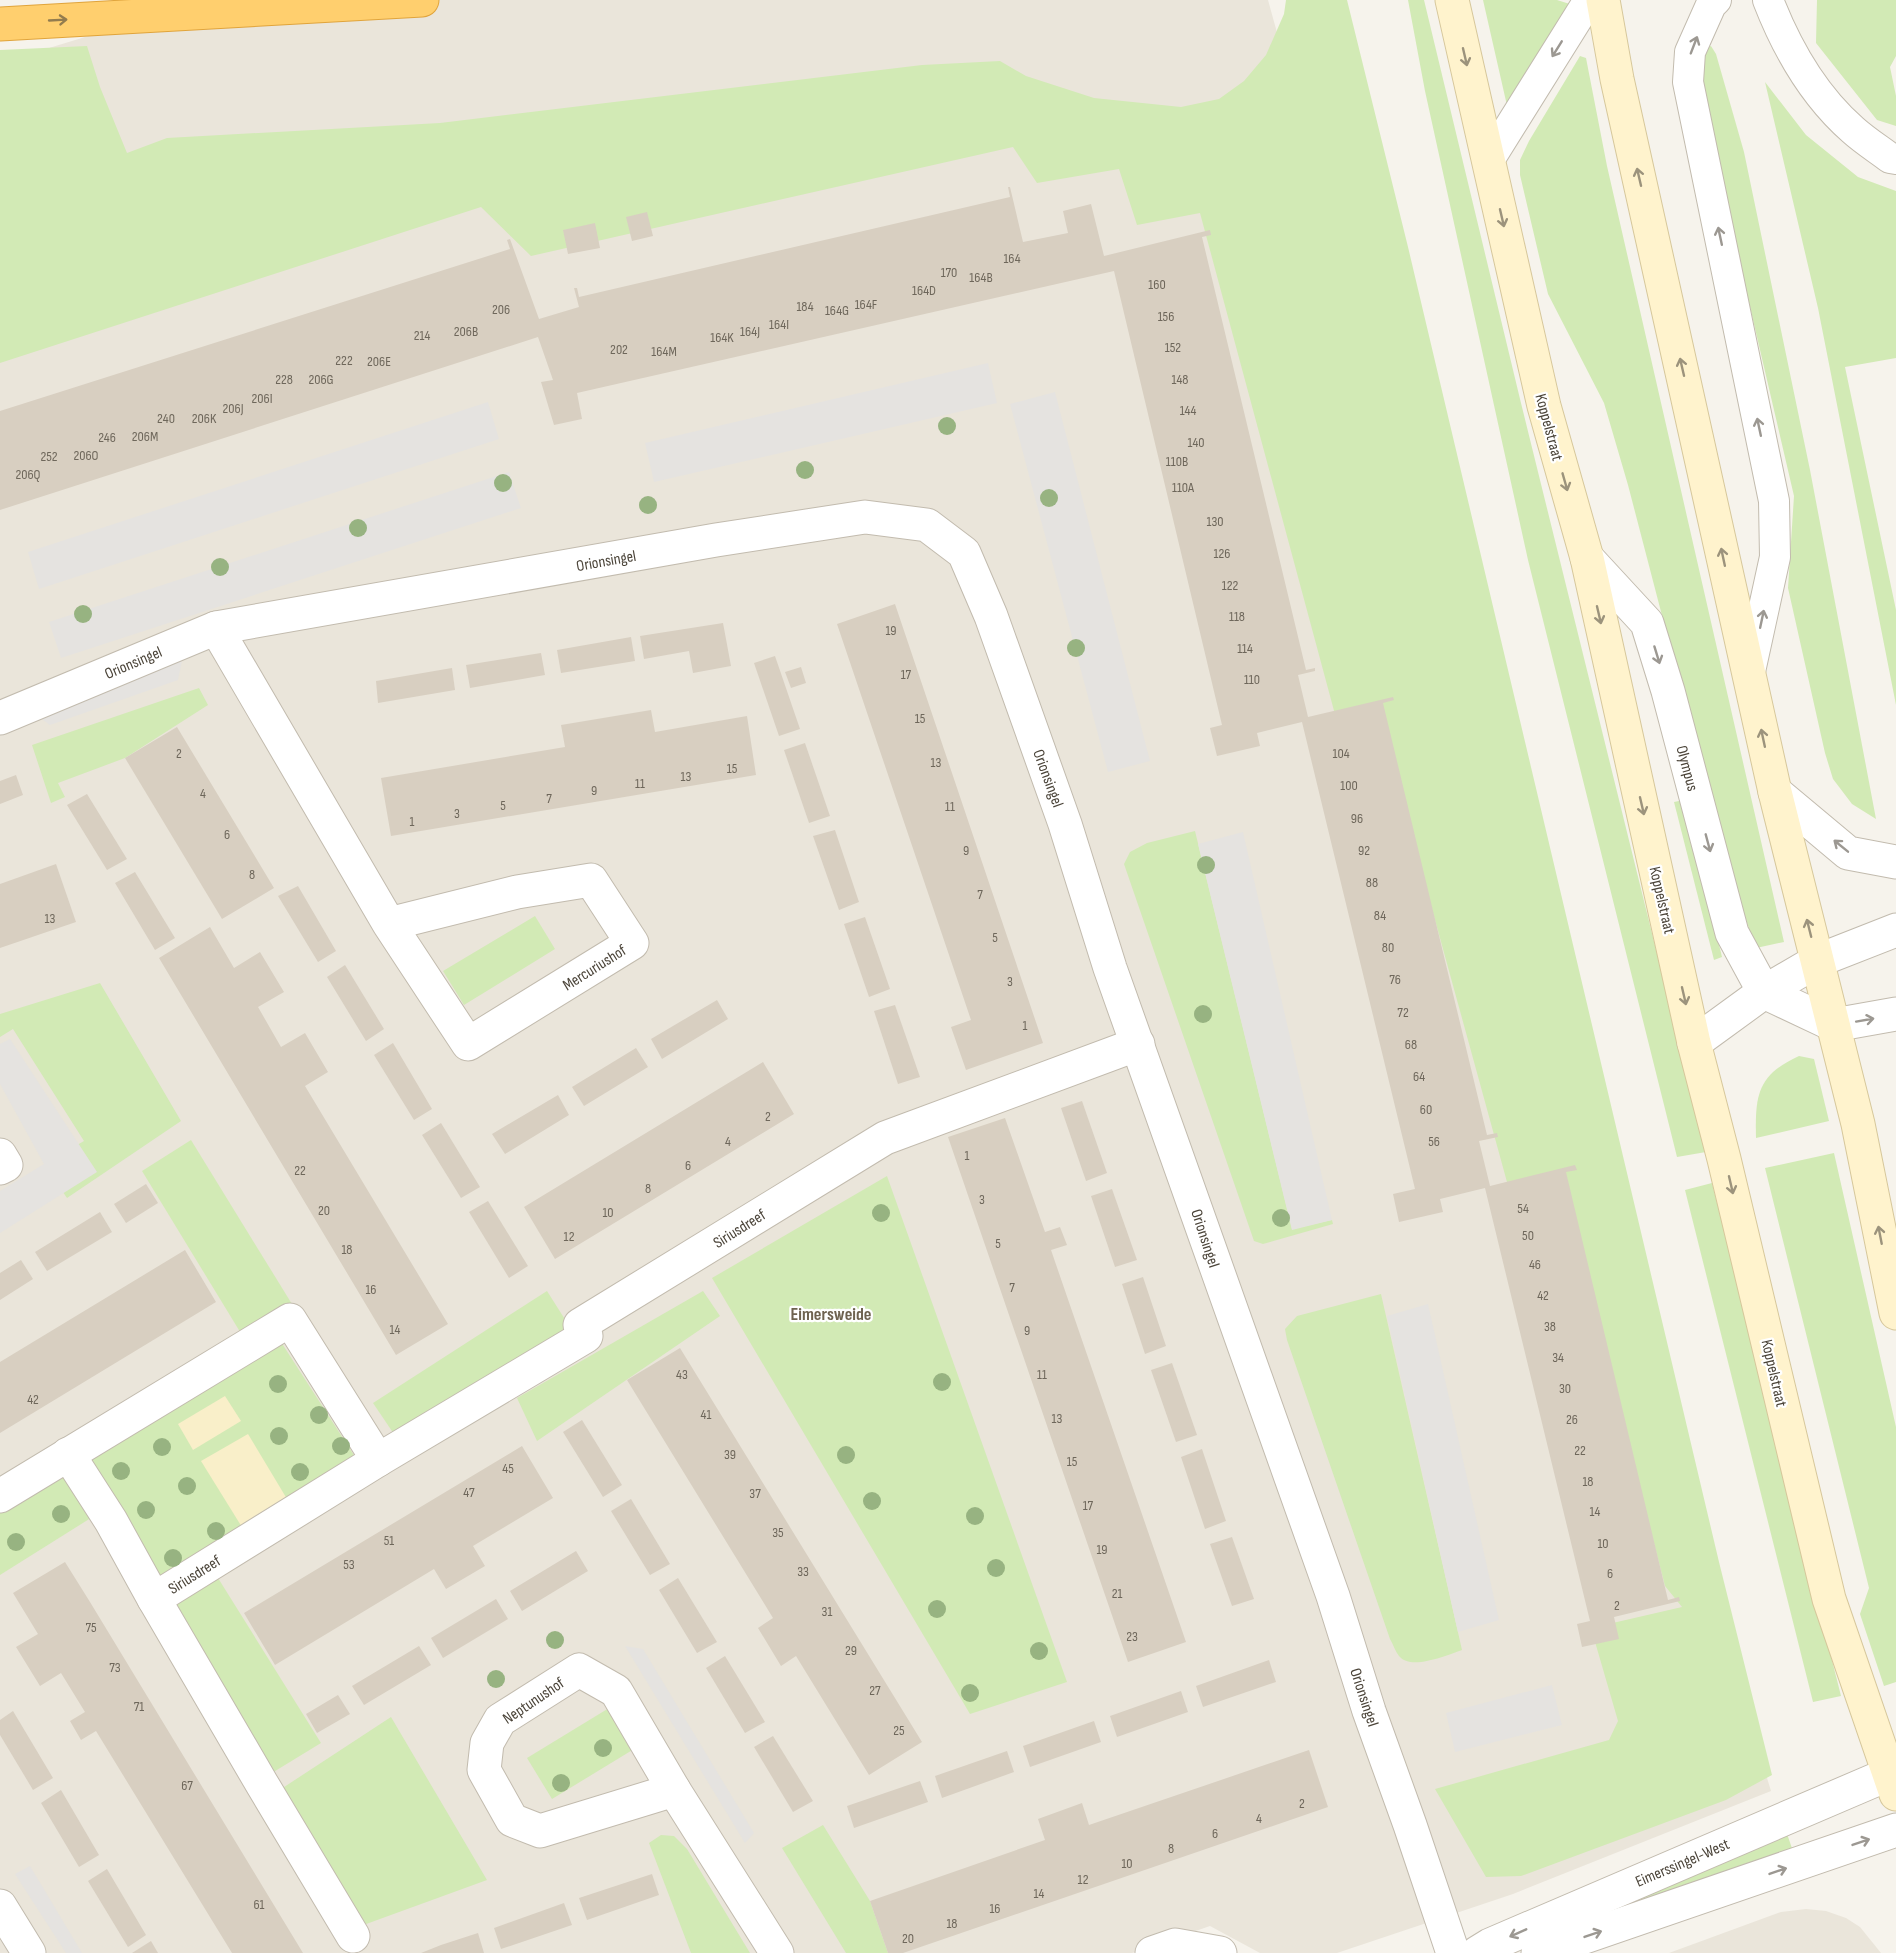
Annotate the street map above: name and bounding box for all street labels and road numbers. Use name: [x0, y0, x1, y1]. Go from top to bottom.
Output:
street label: Koppelstraat: [1531, 392, 1567, 463]
street label: Orionsingel: [575, 547, 638, 576]
street label: Orionsingel: [102, 643, 165, 684]
street label: Olympus: [1671, 744, 1702, 793]
street label: Orionsingel: [1028, 747, 1067, 810]
street label: Koppelstraat: [1645, 865, 1679, 936]
street label: Mercuriushof: [559, 941, 630, 995]
street label: Siriusdreef: [710, 1206, 770, 1253]
street label: Orionsingel: [1186, 1207, 1223, 1270]
street label: Koppelstraat: [1757, 1338, 1791, 1409]
street label: Siriusdreef: [165, 1552, 225, 1599]
street label: Orionsingel: [1345, 1666, 1382, 1729]
street label: Neptunushof: [499, 1674, 569, 1729]
street label: Eimerssingel-West: [1633, 1835, 1733, 1892]

